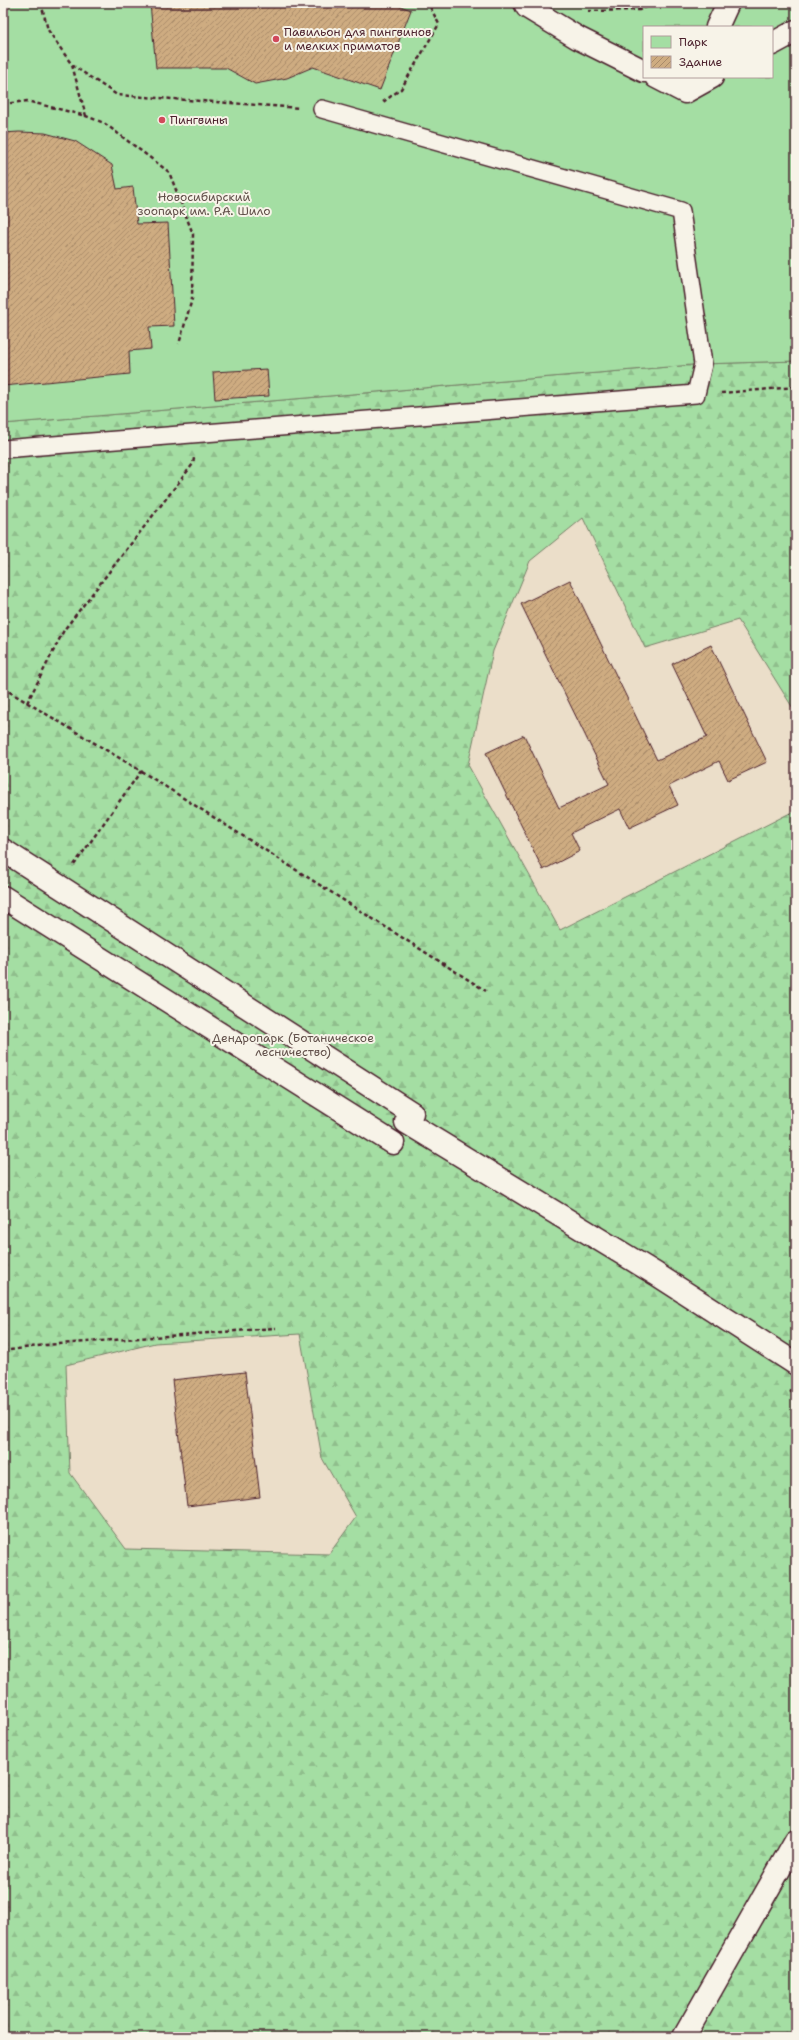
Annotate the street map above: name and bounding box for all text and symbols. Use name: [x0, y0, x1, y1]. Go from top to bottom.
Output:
place label: Павильон для пингвинов и мелких приматов: [284, 24, 431, 54]
legend: [643, 26, 773, 78]
marker: Павильон для пингвинов и мелких приматов: [271, 34, 281, 44]
text: Парк: [679, 34, 708, 50]
text: Здание: [679, 54, 723, 70]
place label: Пингвины: [170, 112, 228, 128]
marker: Пингвины: [157, 115, 167, 125]
park label: Новосибирский зоопарк им. Р.А. Шило: [138, 189, 271, 219]
park label: Дендропарк (Ботаническое лесничество): [212, 1030, 374, 1060]

